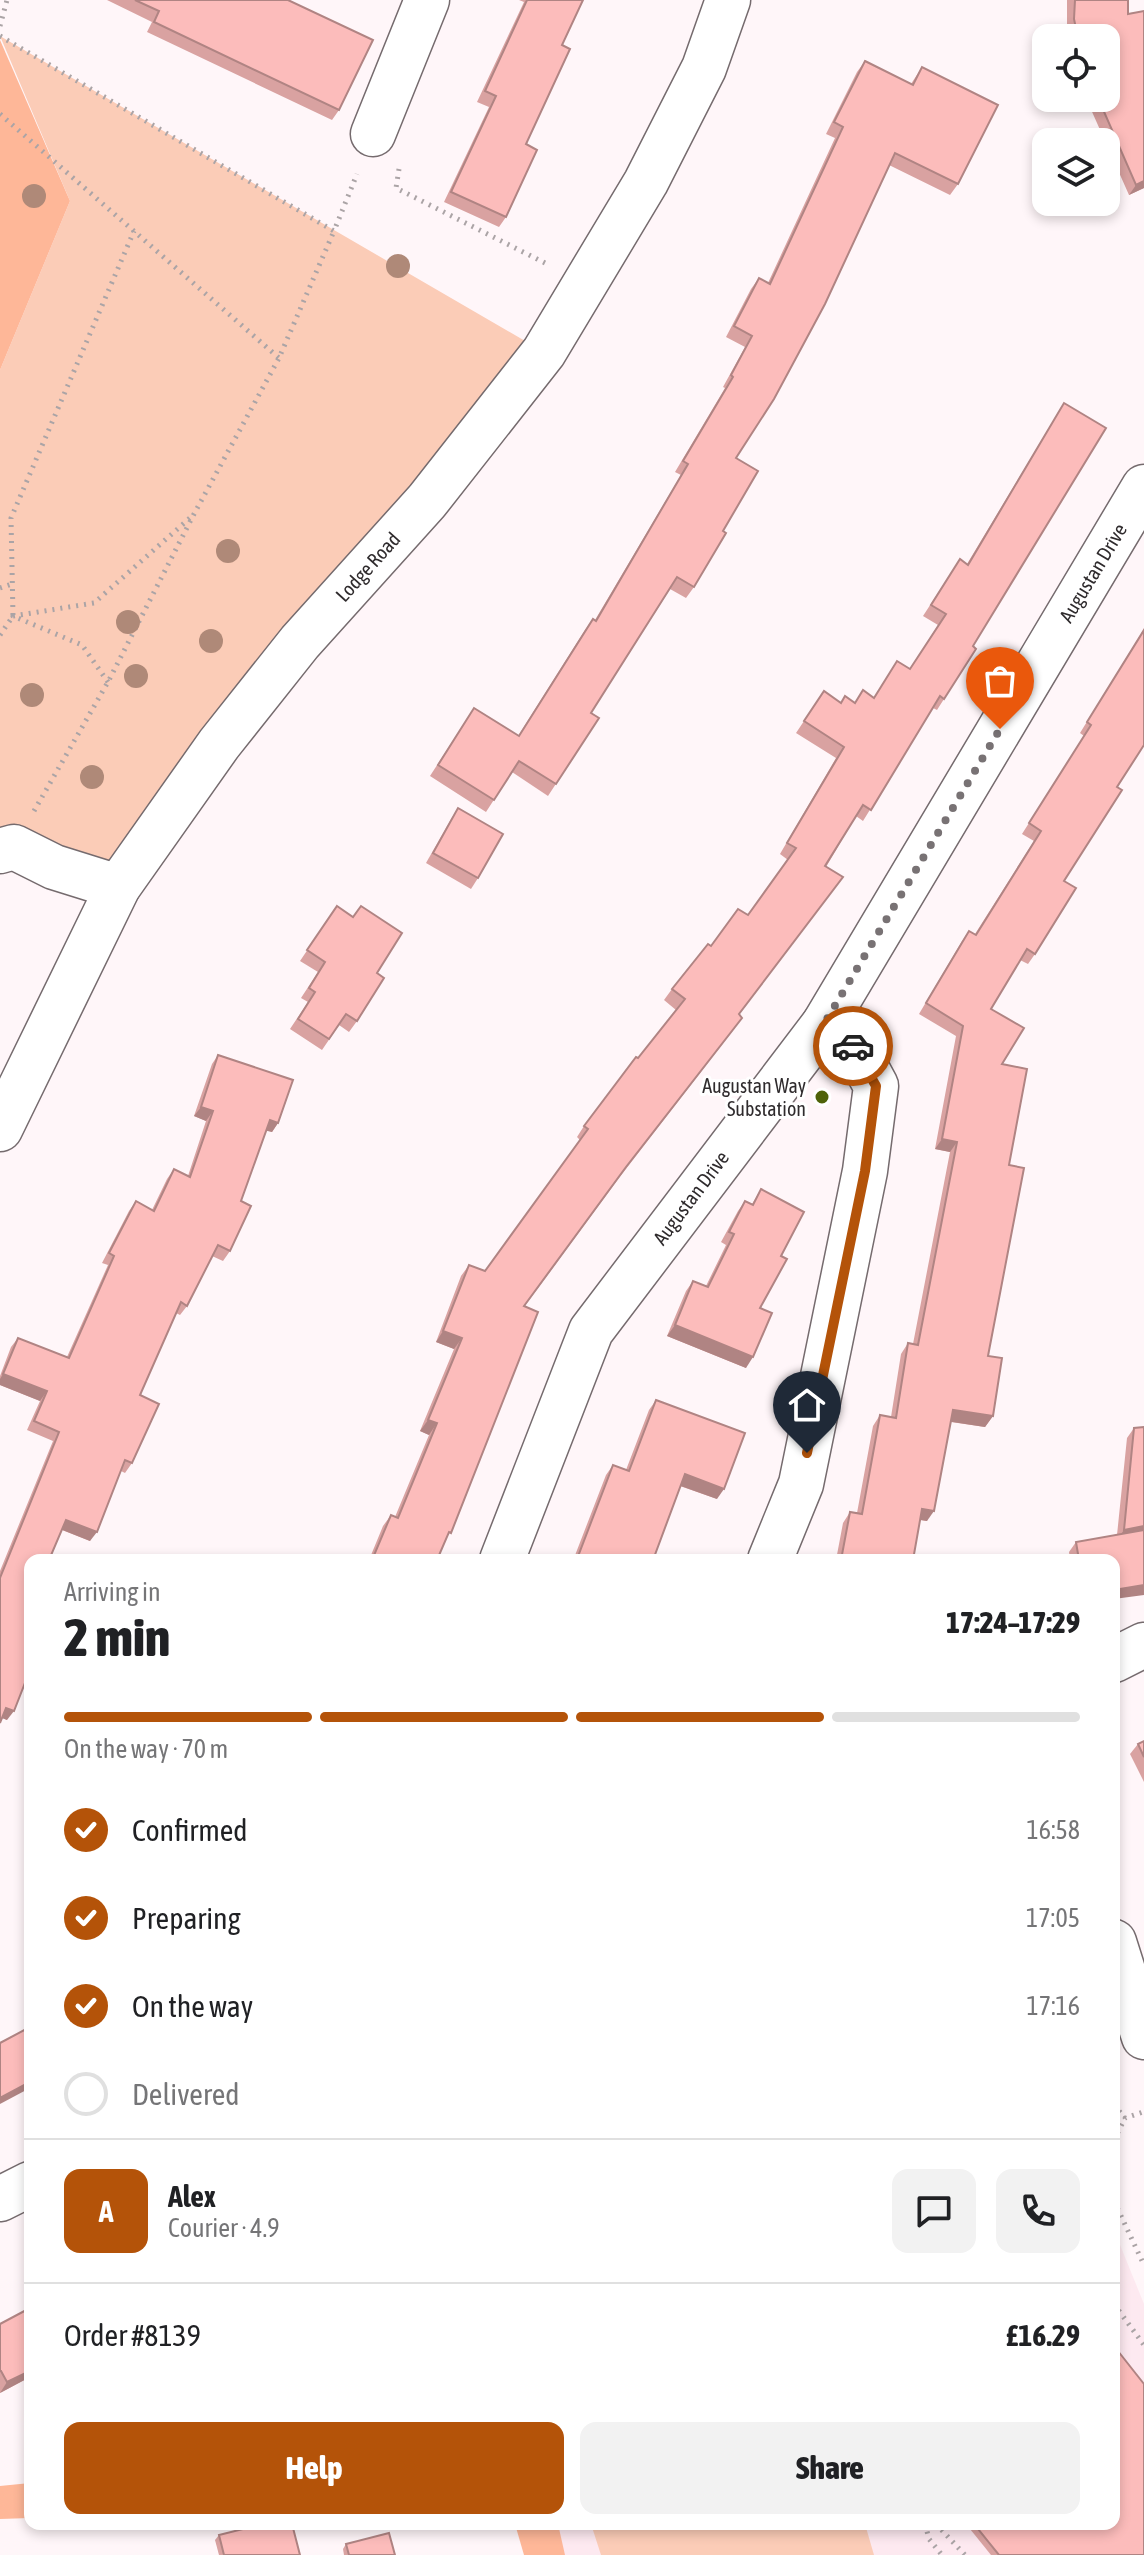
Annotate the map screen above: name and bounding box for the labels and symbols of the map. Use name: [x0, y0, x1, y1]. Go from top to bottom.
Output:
street label: Augustan Drive: [1054, 519, 1131, 626]
street label: Lodge Road: [331, 527, 405, 606]
pin: [966, 647, 1034, 729]
courier: [813, 1006, 893, 1086]
place label: Augustan Way Substation: [702, 1074, 806, 1120]
marker: Augustan Way Substation: [813, 1088, 831, 1106]
street label: Augustan Drive: [648, 1146, 733, 1249]
pin: [773, 1371, 841, 1453]

